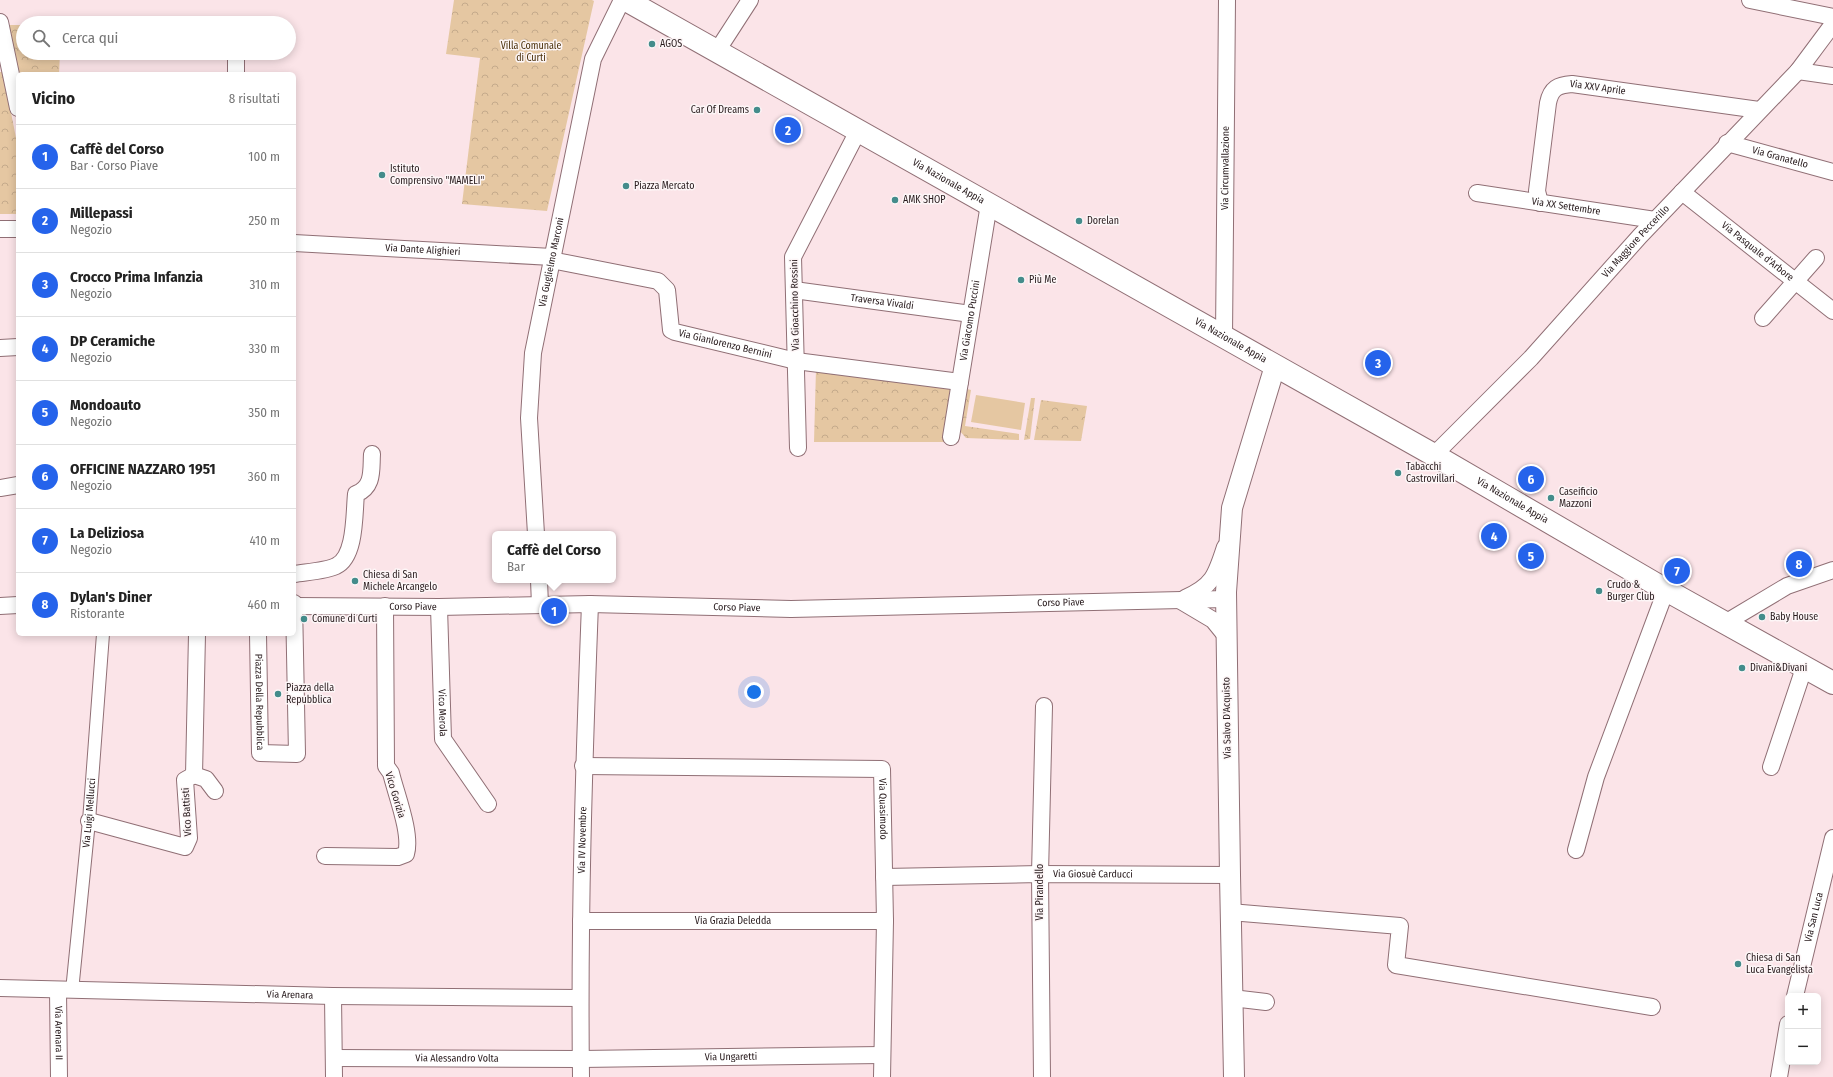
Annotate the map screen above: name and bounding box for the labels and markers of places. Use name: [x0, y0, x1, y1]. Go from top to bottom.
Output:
place label: AGOS: [660, 38, 682, 50]
marker: AGOS: [647, 39, 657, 49]
place label: Car Of Dreams: [691, 104, 749, 116]
marker: Car Of Dreams: [752, 105, 762, 115]
pin: 2: [775, 115, 801, 145]
place label: Istituto Comprensivo "MAMELI": [390, 163, 484, 187]
marker: Istituto Comprensivo "MAMELI": [377, 170, 387, 180]
place label: Piazza Mercato: [634, 180, 694, 192]
marker: Piazza Mercato: [621, 181, 631, 191]
place label: AMK SHOP: [903, 194, 946, 206]
marker: AMK SHOP: [890, 195, 900, 205]
place label: Dorelan: [1087, 215, 1119, 227]
marker: Dorelan: [1074, 216, 1084, 226]
place label: Più Me: [1029, 273, 1056, 286]
marker: Più Me: [1016, 275, 1026, 285]
pin: 3: [1365, 348, 1391, 378]
place label: Tabacchi Castrovillari: [1406, 461, 1455, 485]
pin: 6: [1518, 464, 1544, 494]
marker: Tabacchi Castrovillari: [1393, 468, 1403, 478]
place label: Caseificio Mazzoni: [1559, 486, 1598, 510]
marker: Caseificio Mazzoni: [1546, 493, 1556, 503]
pin: 4: [1481, 521, 1507, 551]
pin: 5: [1518, 541, 1544, 571]
pin: 8: [1786, 549, 1812, 579]
pin: 7: [1664, 556, 1690, 586]
place label: Chiesa di San Michele Arcangelo: [363, 569, 437, 593]
marker: Chiesa di San Michele Arcangelo: [350, 576, 360, 586]
place label: Crudo & Burger Club: [1607, 579, 1655, 603]
marker: Crudo & Burger Club: [1594, 586, 1604, 596]
pin: 1: [541, 596, 567, 626]
place label: Baby House: [1770, 611, 1818, 623]
marker: Baby House: [1757, 612, 1767, 622]
place label: Comune di Curti: [312, 613, 377, 625]
marker: Comune di Curti: [299, 614, 309, 624]
place label: Divani&Divani: [1750, 662, 1807, 674]
marker: Divani&Divani: [1737, 663, 1747, 673]
place label: Piazza della Repubblica: [286, 682, 334, 706]
marker: Piazza della Repubblica: [273, 689, 283, 699]
place label: Chiesa di San Luca Evangelista: [1746, 952, 1813, 976]
marker: Chiesa di San Luca Evangelista: [1733, 959, 1743, 969]

